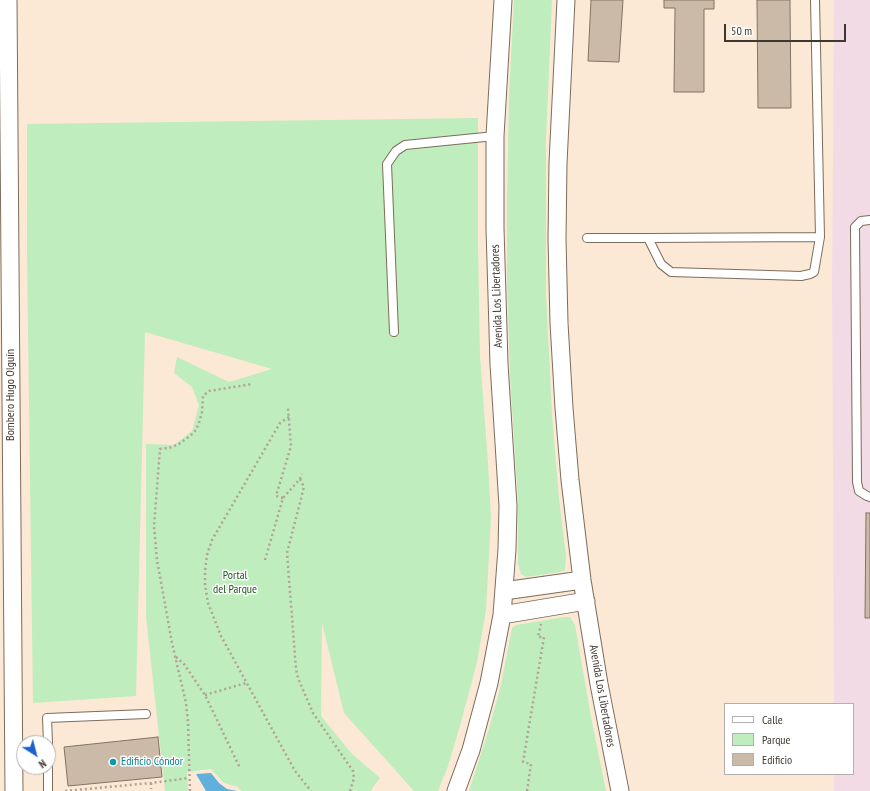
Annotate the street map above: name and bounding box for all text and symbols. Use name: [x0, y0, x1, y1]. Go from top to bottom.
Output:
scale bar: [726, 16, 848, 42]
text: 50 m: [731, 23, 752, 38]
street label: Avenida Los Libertadores: [488, 244, 506, 348]
street label: Bombero Hugo Olguín: [4, 349, 18, 441]
park label: Portal del Parque: [213, 569, 257, 597]
street label: Avenida Los Libertadores: [586, 644, 618, 748]
legend: [724, 703, 854, 775]
text: Calle: [762, 712, 783, 727]
text: Parque: [762, 732, 791, 747]
north arrow: [16, 735, 56, 775]
text: Edificio: [762, 752, 792, 767]
place label: Edificio Cóndor: [121, 755, 183, 769]
text: N: [36, 756, 49, 771]
marker: Edificio Cóndor: [108, 757, 118, 767]

